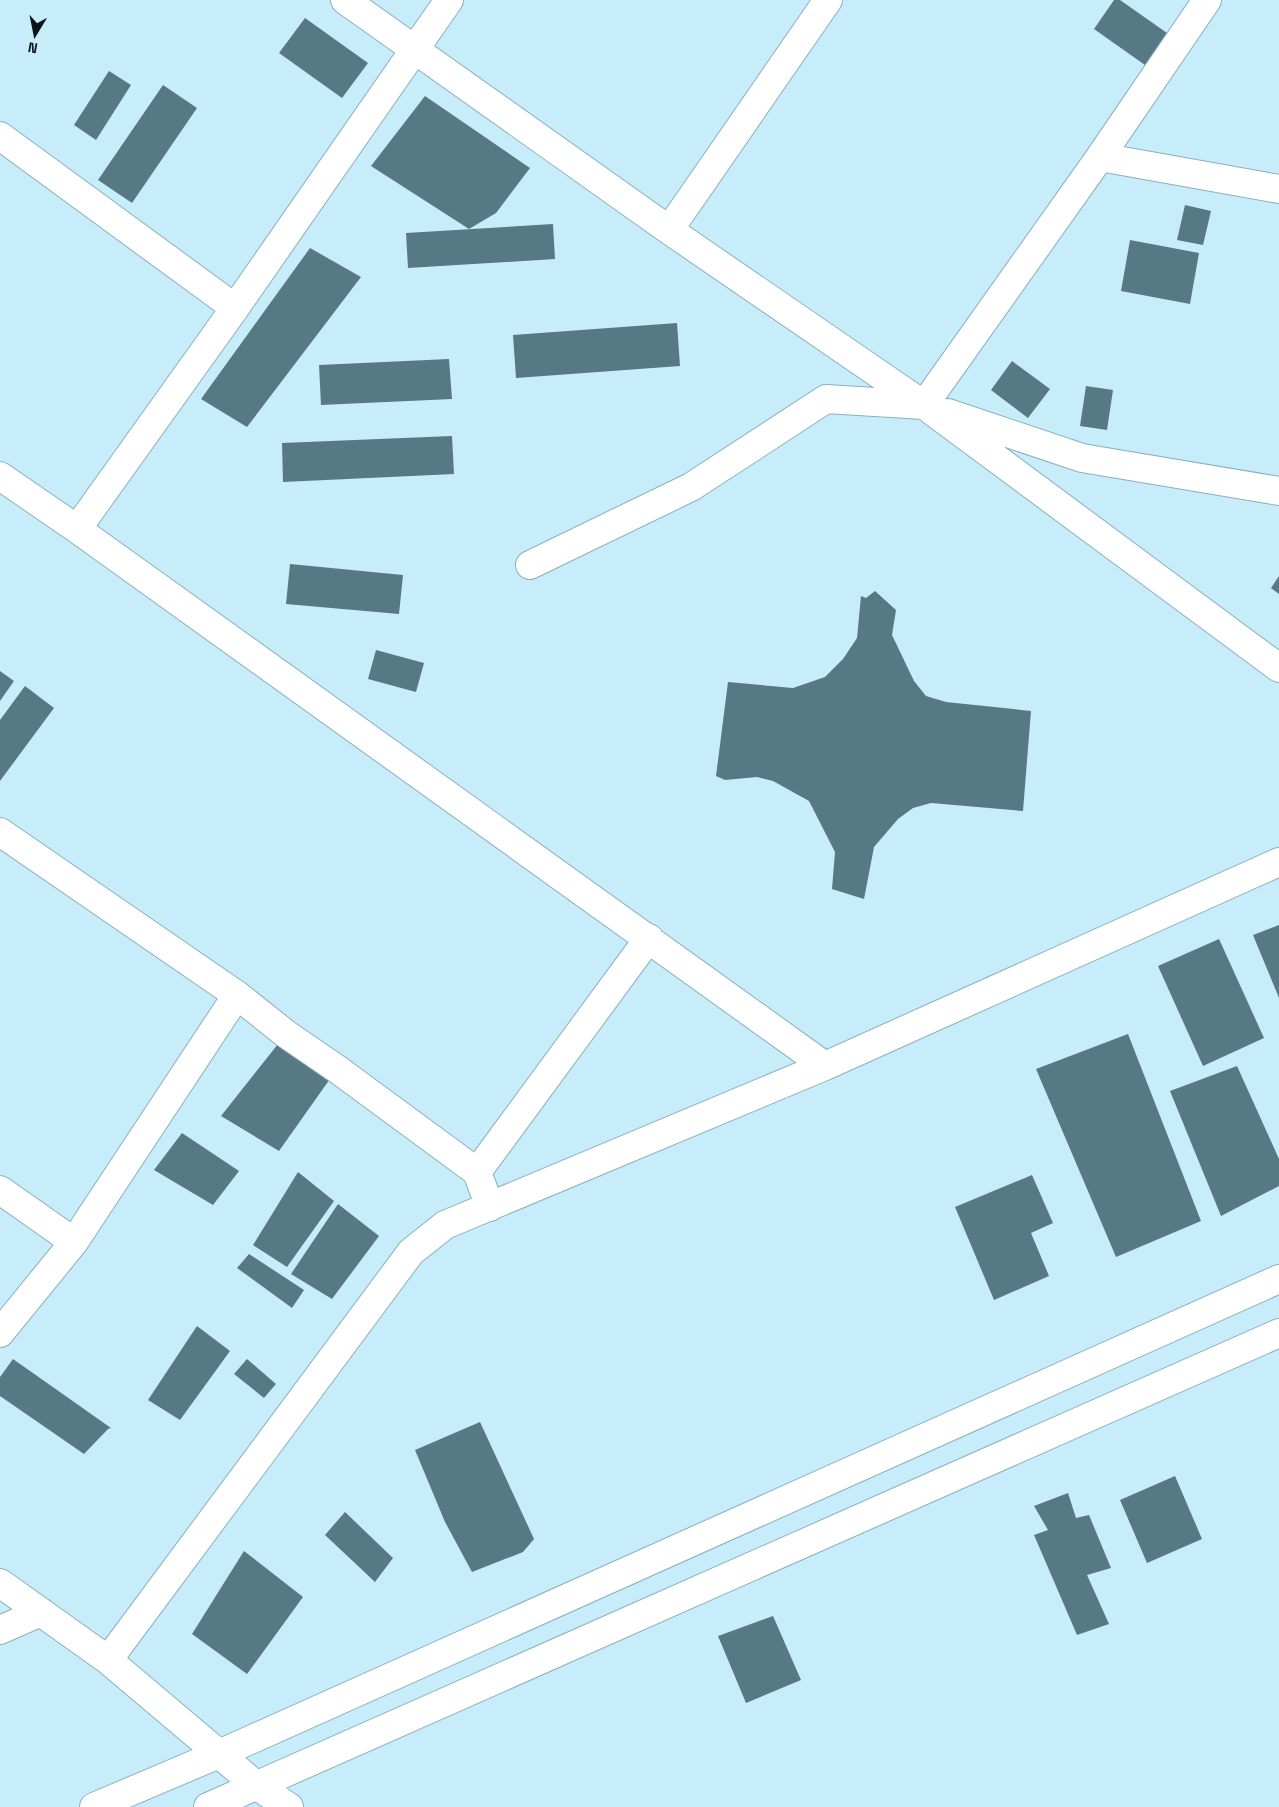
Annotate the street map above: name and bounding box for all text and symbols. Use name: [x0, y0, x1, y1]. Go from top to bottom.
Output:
north arrow: [10, 10, 60, 60]
text: N: [27, 38, 39, 57]

